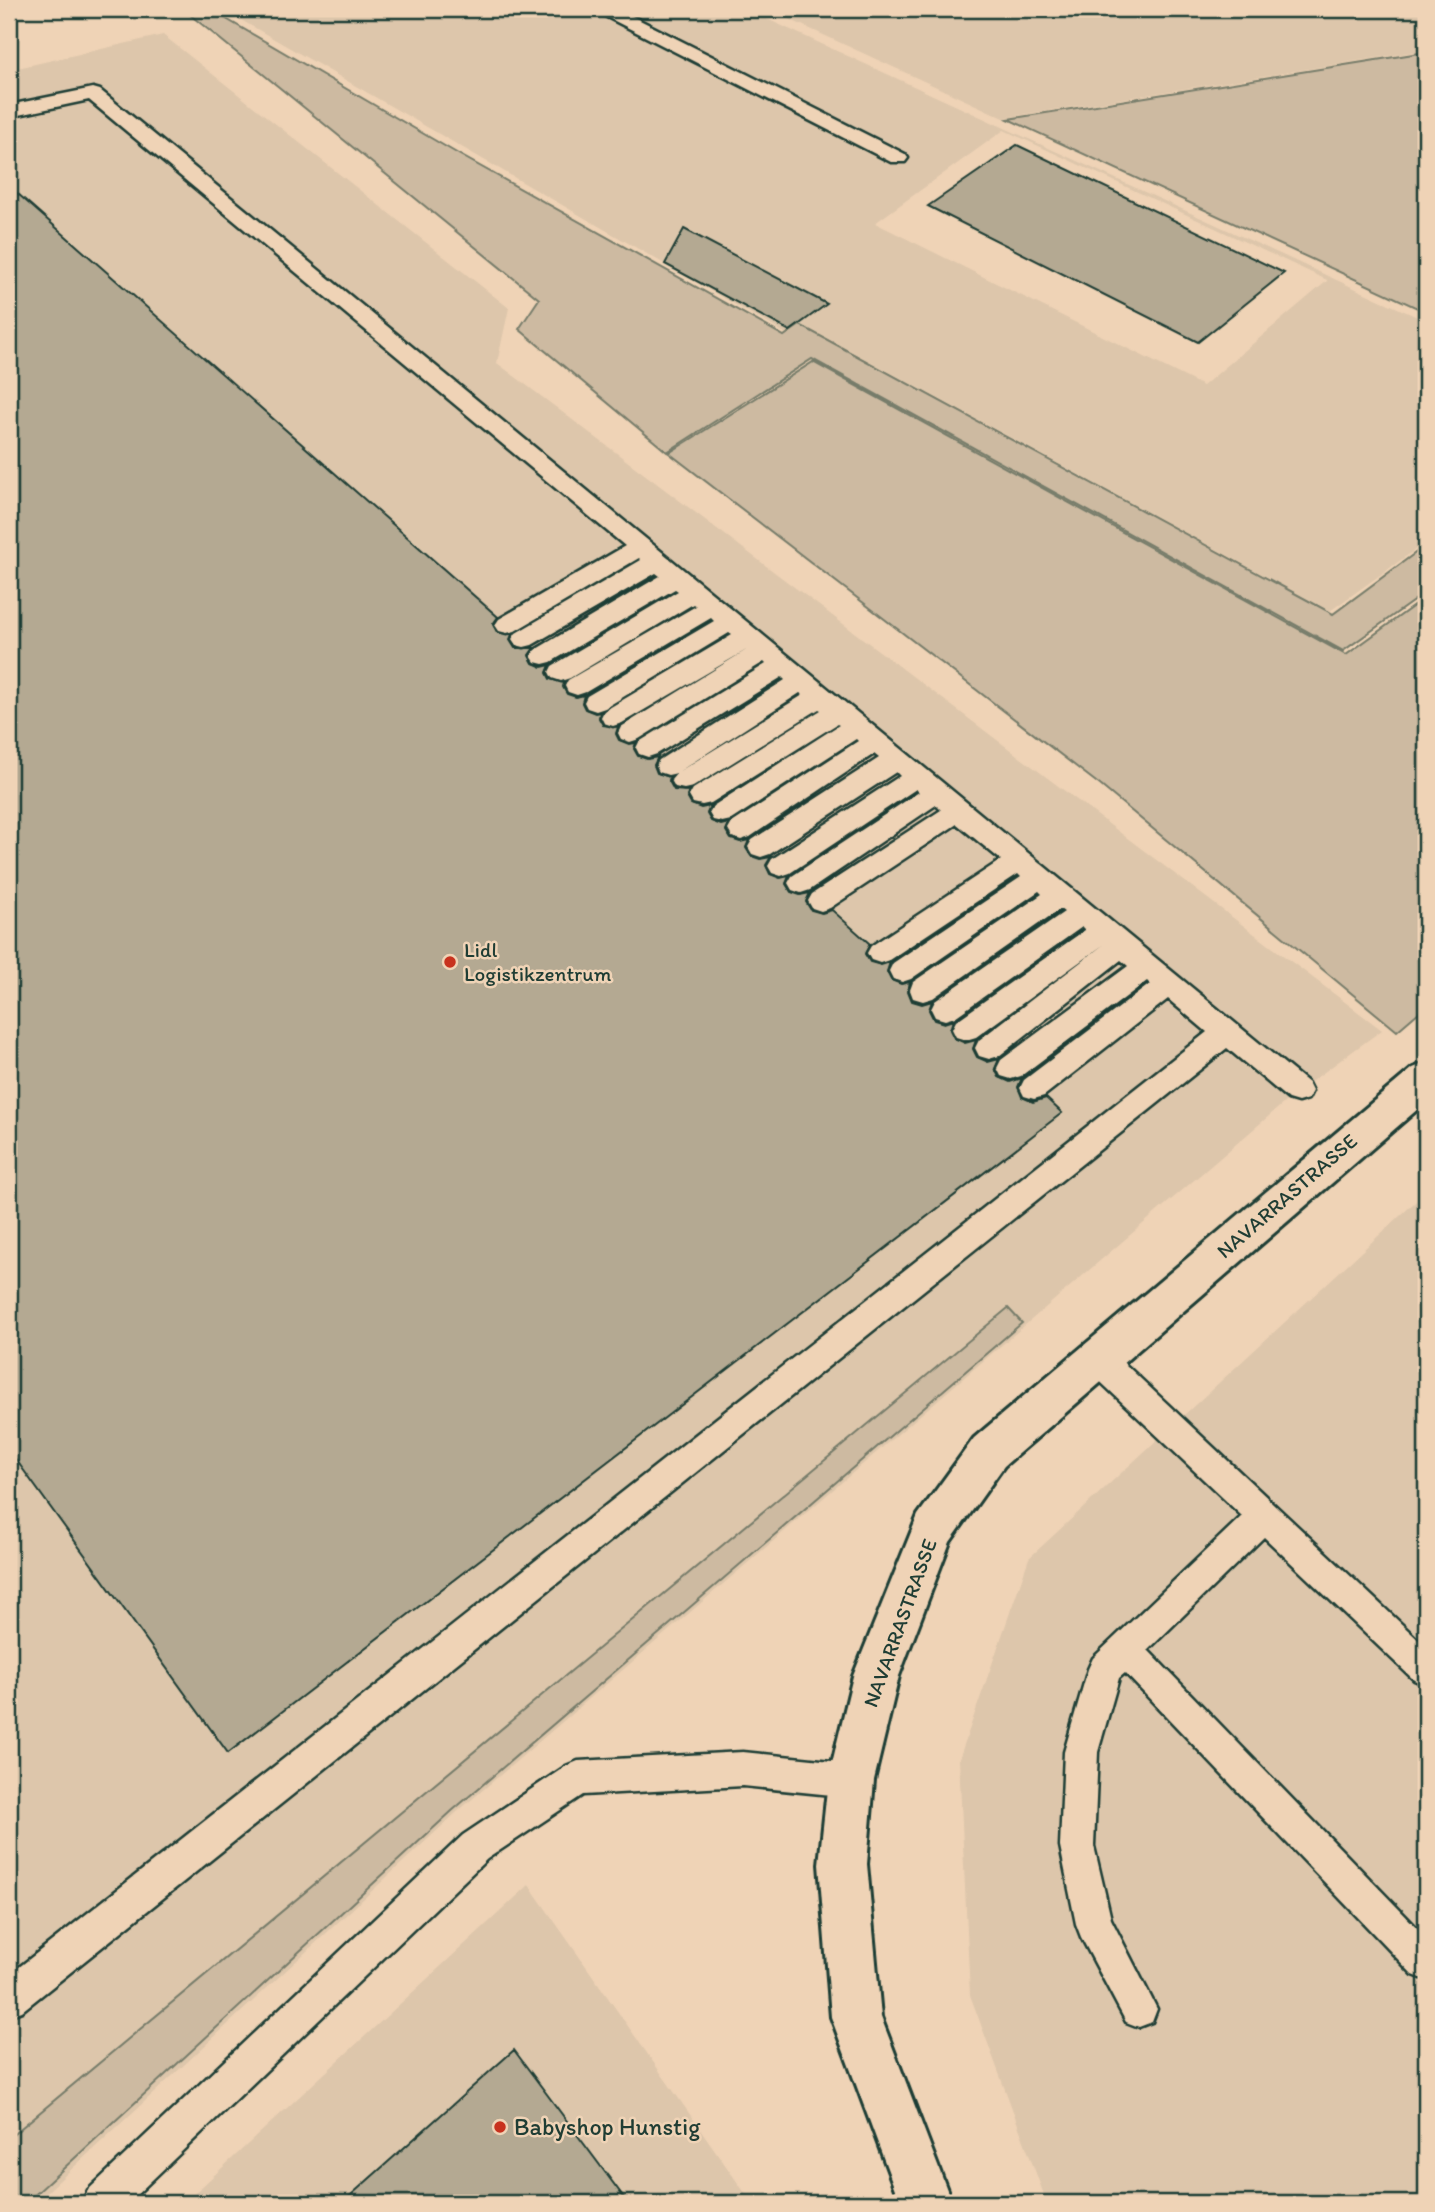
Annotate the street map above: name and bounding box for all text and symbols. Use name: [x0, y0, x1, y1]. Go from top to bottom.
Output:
place label: Lidl Logistikzentrum: [464, 937, 612, 986]
marker: Lidl Logistikzentrum: [442, 954, 458, 970]
street label: NAVARRASTRASSE: [1211, 1128, 1362, 1263]
street label: NAVARRASTRASSE: [857, 1535, 942, 1711]
place label: Babyshop Hunstig: [514, 2112, 701, 2141]
marker: Babyshop Hunstig: [492, 2119, 508, 2135]

